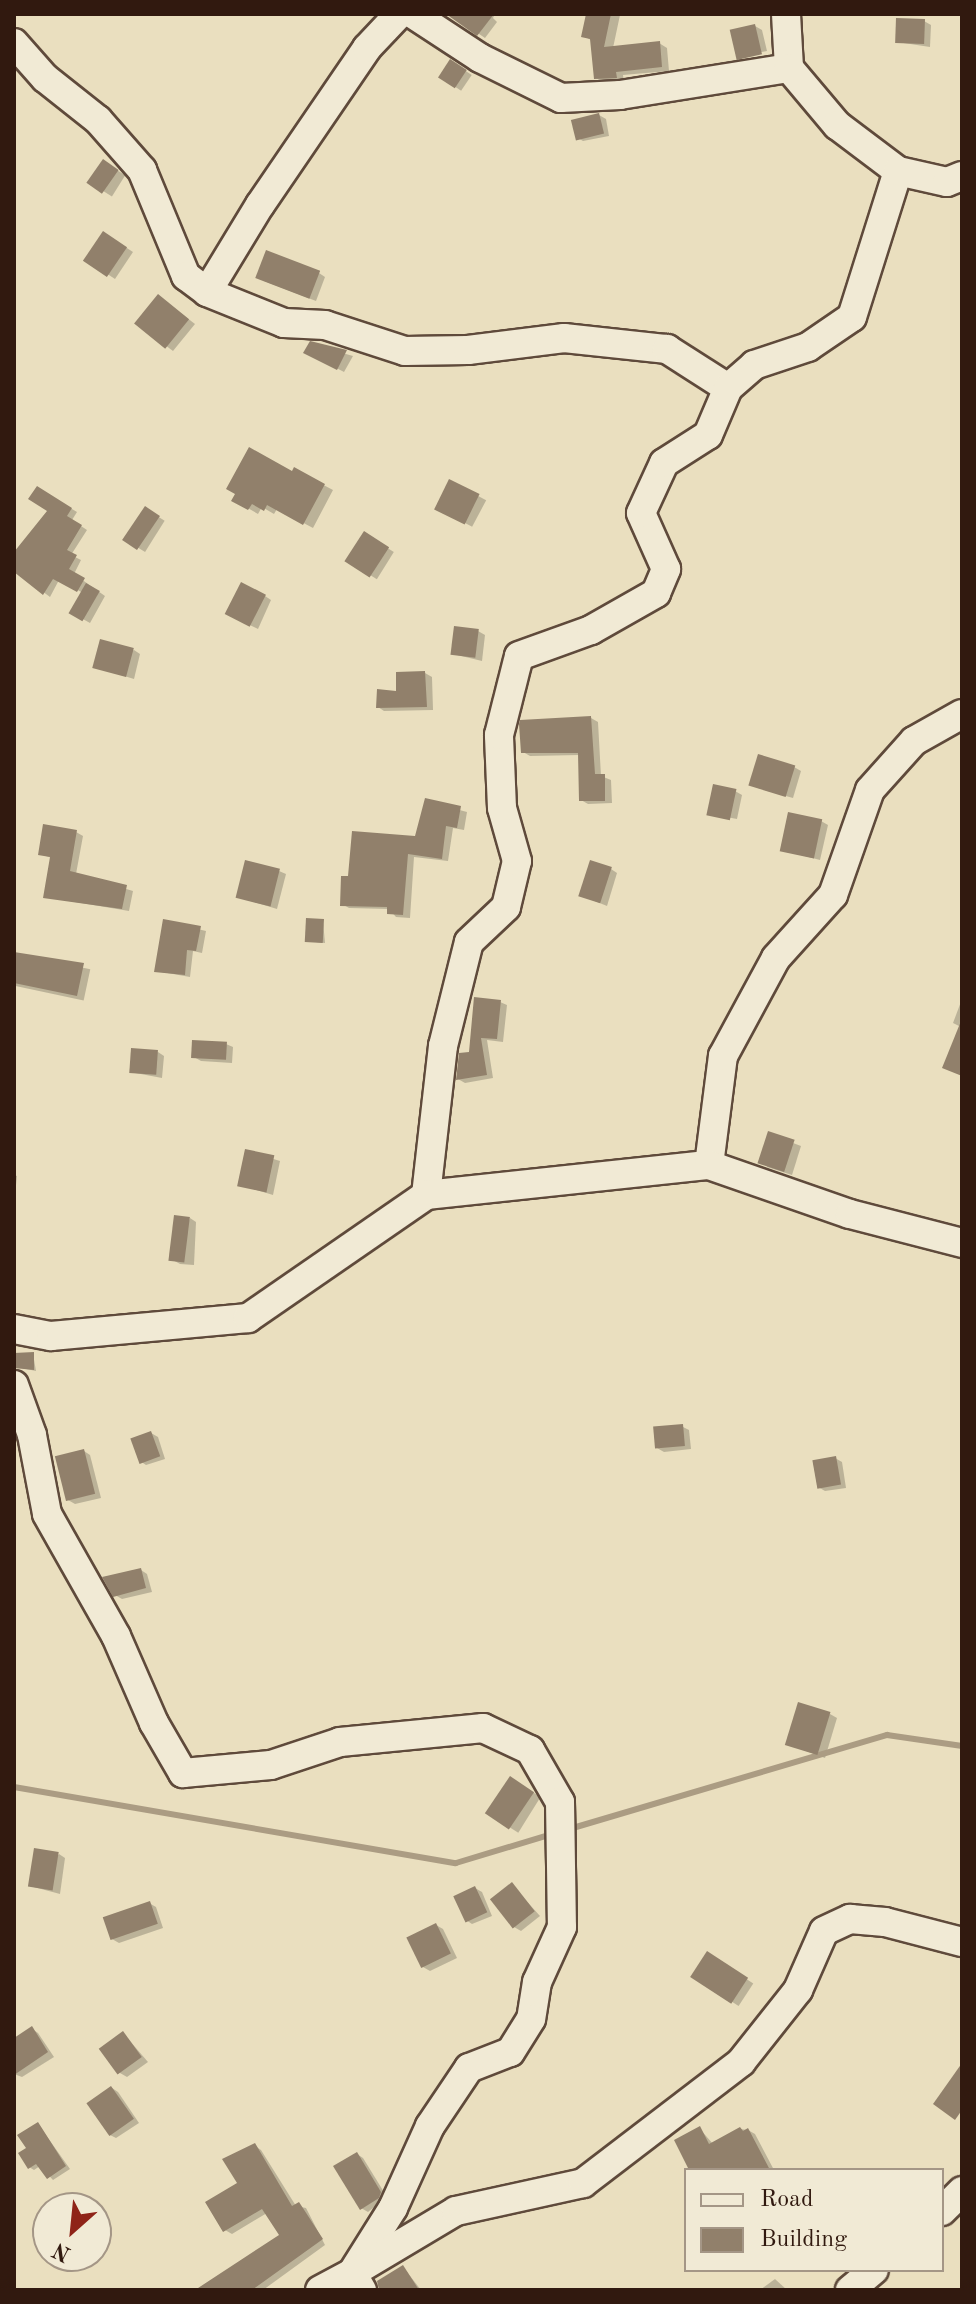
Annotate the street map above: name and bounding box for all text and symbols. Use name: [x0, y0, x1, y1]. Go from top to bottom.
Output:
legend: [684, 2168, 944, 2272]
text: Road: [760, 2188, 813, 2212]
north arrow: [32, 2192, 112, 2272]
text: Building: [760, 2228, 847, 2252]
text: N: [50, 2238, 74, 2265]

